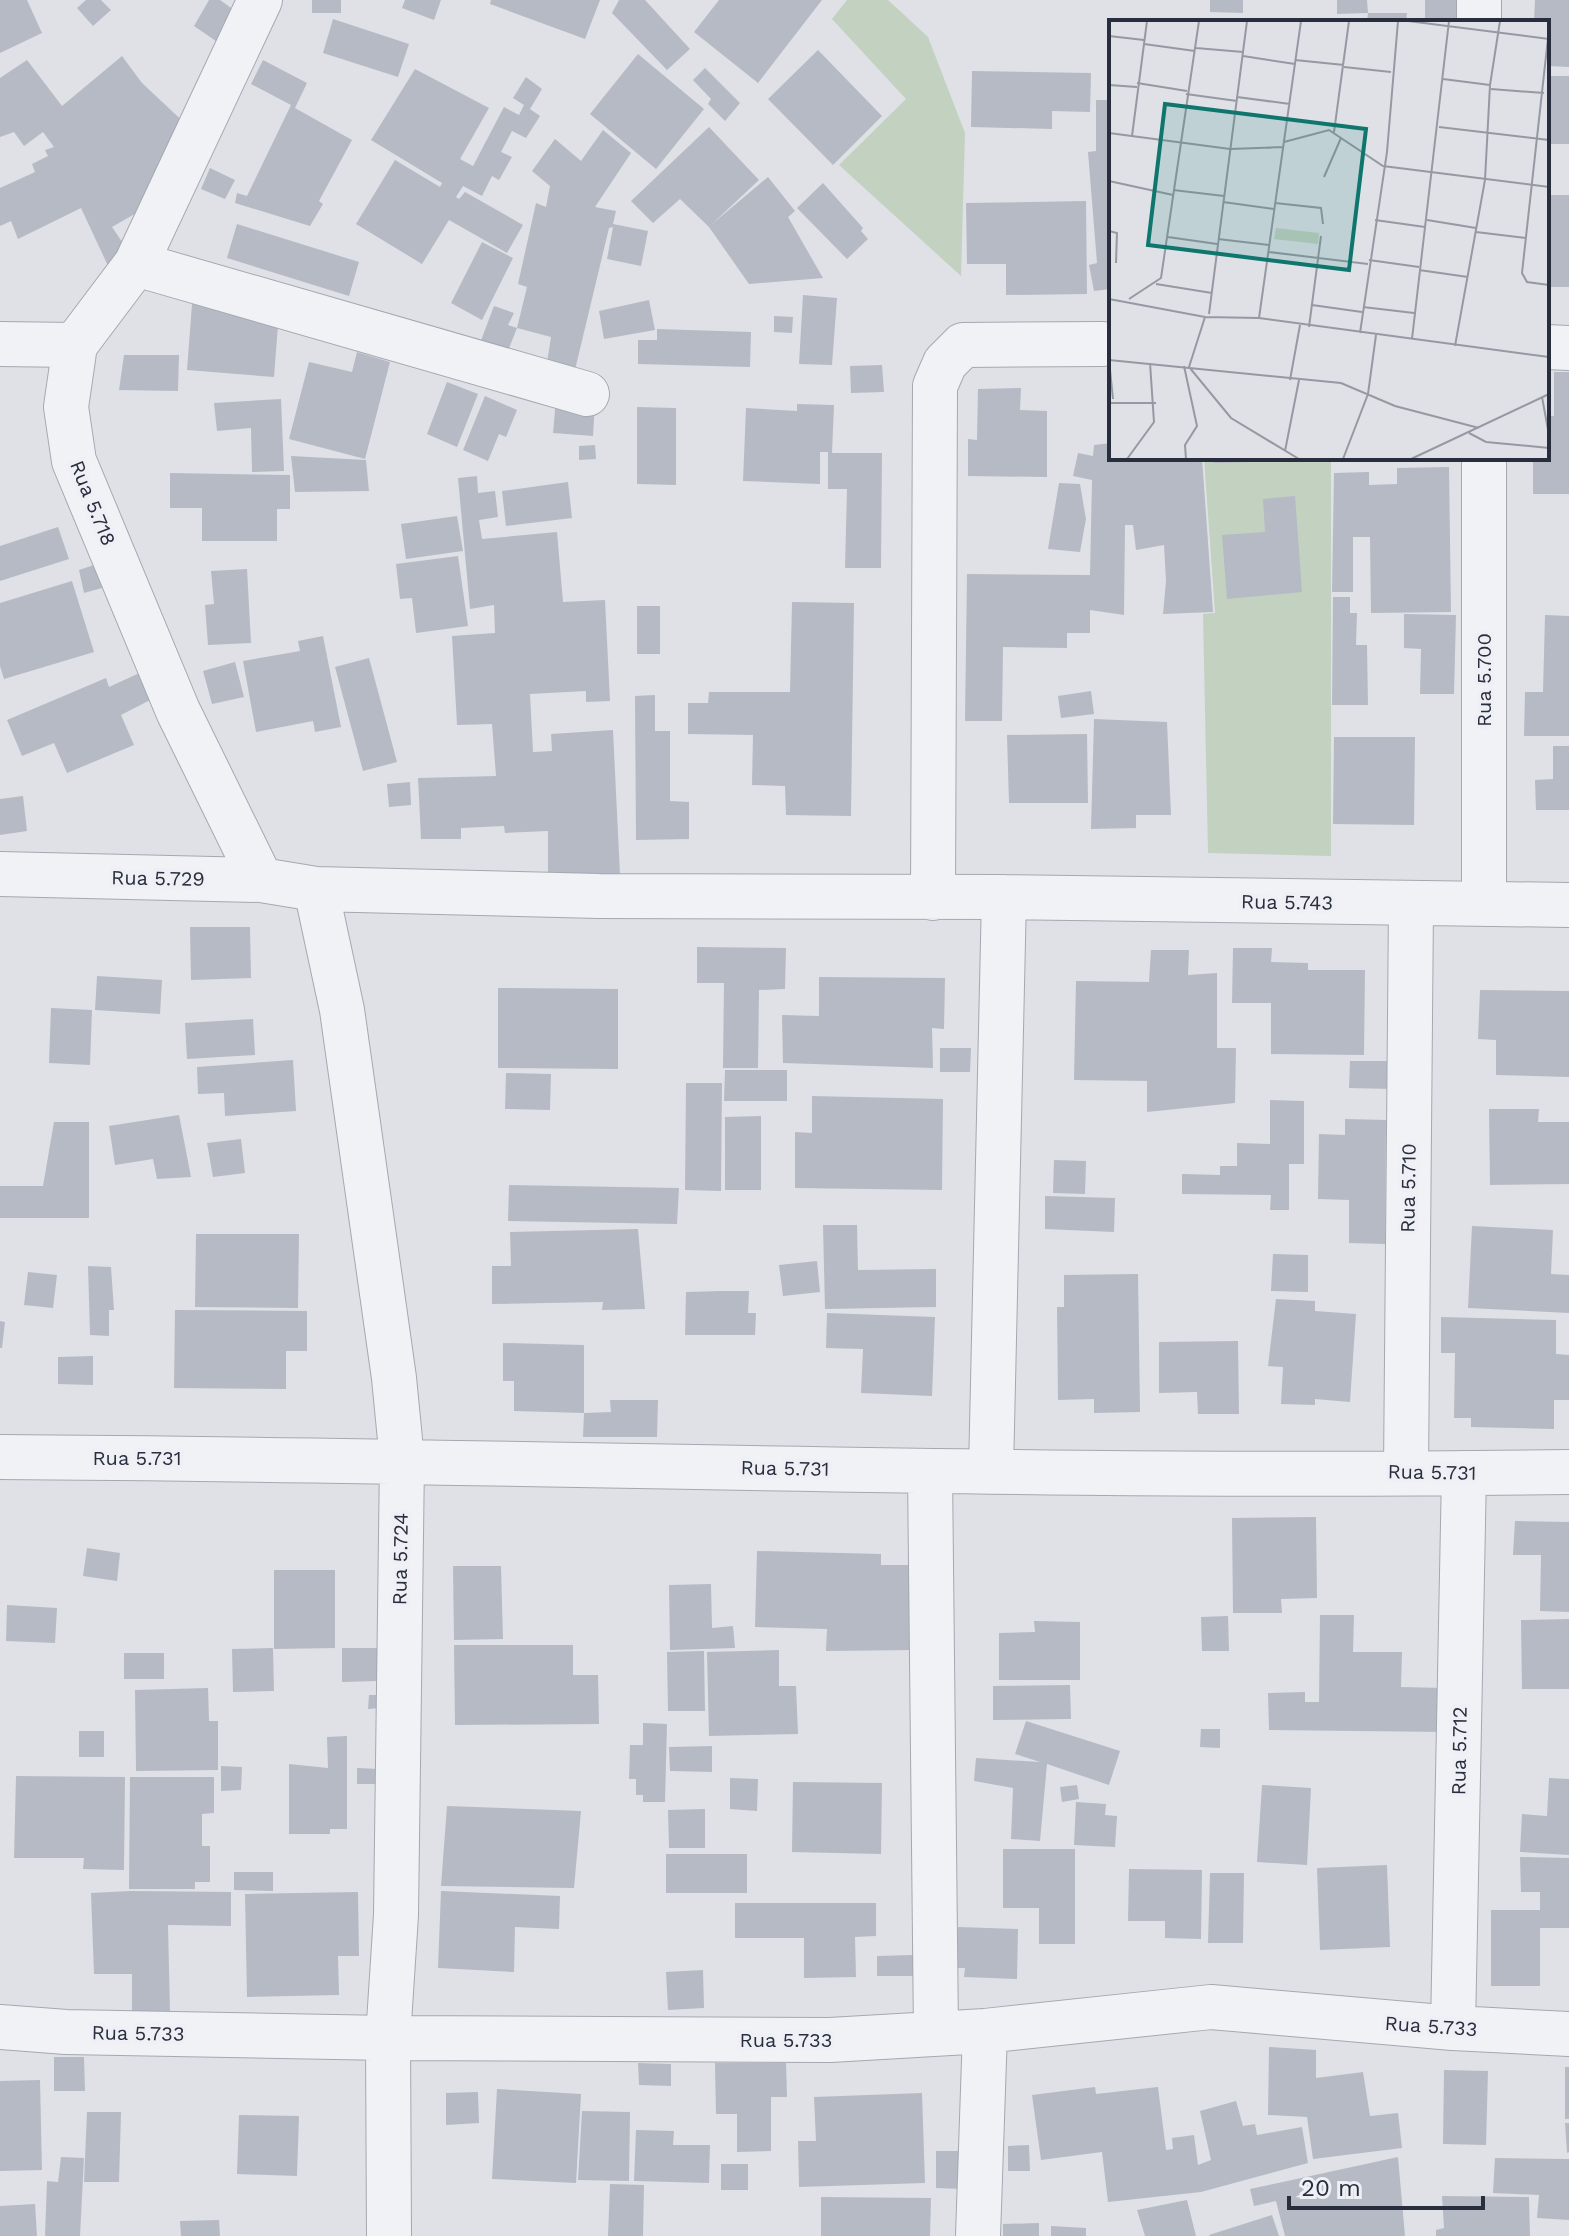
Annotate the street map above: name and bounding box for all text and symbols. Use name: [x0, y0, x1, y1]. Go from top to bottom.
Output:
inset map: [1109, 20, 1549, 460]
street label: Rua 5.718: [65, 457, 121, 549]
street label: Rua 5.700: [1472, 633, 1496, 727]
street label: Rua 5.729: [111, 865, 205, 891]
street label: Rua 5.743: [1241, 889, 1333, 915]
street label: Rua 5.710: [1395, 1143, 1421, 1233]
street label: Rua 5.731: [93, 1446, 182, 1470]
street label: Rua 5.731: [740, 1455, 830, 1481]
street label: Rua 5.731: [1387, 1459, 1477, 1485]
street label: Rua 5.724: [387, 1512, 413, 1606]
street label: Rua 5.712: [1446, 1706, 1472, 1796]
street label: Rua 5.733: [1384, 2011, 1478, 2041]
street label: Rua 5.733: [91, 2020, 185, 2046]
street label: Rua 5.733: [740, 2028, 832, 2052]
scale bar: [1289, 2160, 1483, 2210]
text: 20 m: [1301, 2174, 1361, 2202]

